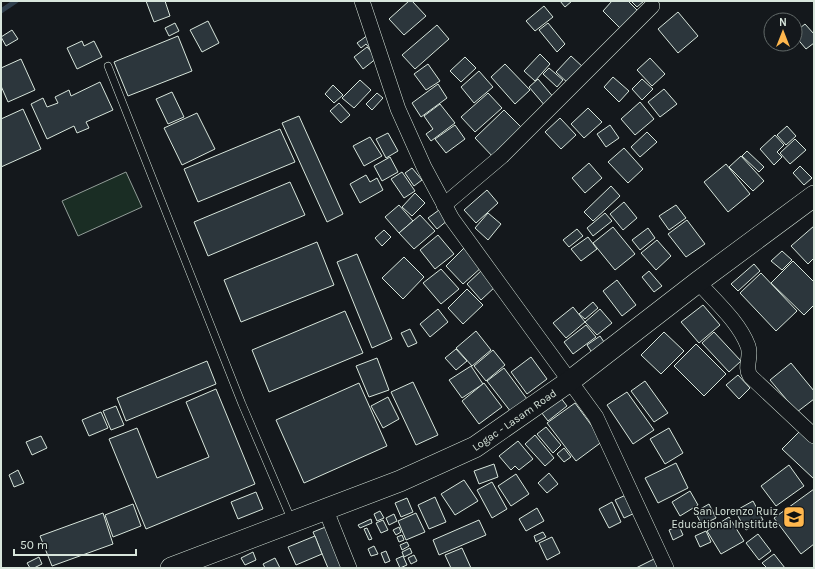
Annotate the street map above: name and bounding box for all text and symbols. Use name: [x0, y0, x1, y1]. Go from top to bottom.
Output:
north arrow: [763, 12, 803, 52]
text: N: [779, 16, 787, 29]
street label: Logac - Lasam Road: [470, 386, 559, 454]
school or university icon: San Lorenzo Ruiz Educational Institute: [781, 504, 807, 530]
place label: San Lorenzo Ruiz Educational Institute: [672, 505, 778, 531]
scale bar: [14, 531, 136, 557]
text: 50 m: [20, 538, 48, 552]

